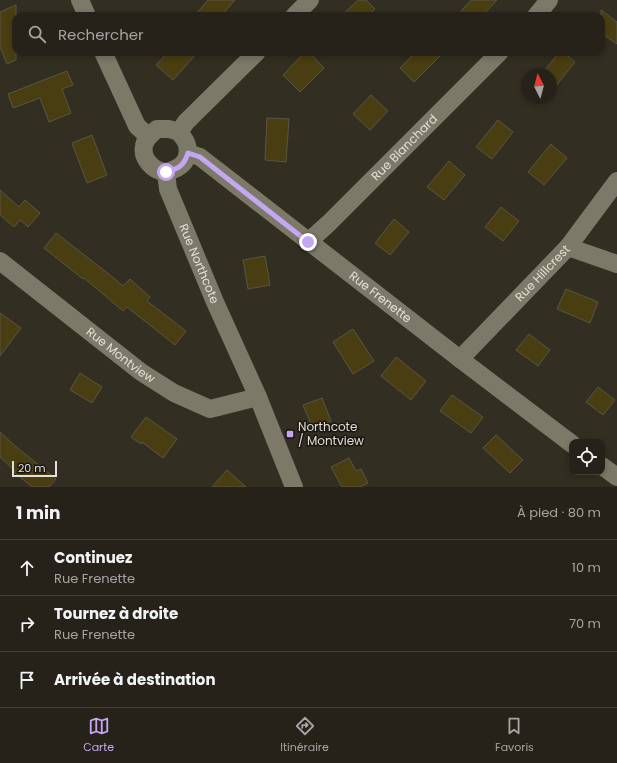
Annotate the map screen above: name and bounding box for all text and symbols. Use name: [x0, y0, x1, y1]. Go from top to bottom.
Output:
search box: [12, 12, 605, 56]
icon: search: [26, 23, 48, 45]
text: Rechercher: [58, 24, 144, 45]
north arrow: [521, 68, 557, 104]
street label: Rue Blanchard: [367, 110, 441, 184]
route start: [157, 163, 175, 181]
street label: Rue Northcote: [175, 221, 224, 306]
route end: [299, 233, 317, 251]
street label: Rue Hillcrest: [511, 241, 574, 305]
street label: Rue Frenette: [346, 267, 415, 326]
street label: Rue Montview: [83, 323, 159, 387]
place label: Northcote / Montview: [298, 418, 364, 449]
marker: Northcote / Montview: [285, 429, 295, 439]
map controls: [569, 439, 605, 475]
button: locate: [569, 439, 605, 475]
scale bar: [12, 459, 57, 478]
text: 20 m: [18, 460, 46, 476]
text: 1 min: [16, 501, 60, 525]
text: À pied · 80 m: [517, 503, 601, 522]
text: Continuez: [54, 547, 133, 568]
icon: ahead: [16, 557, 38, 579]
text: 10 m: [572, 558, 601, 577]
text: Rue Frenette: [54, 569, 135, 588]
text: Tournez à droite: [54, 603, 178, 624]
icon: right: [16, 613, 38, 635]
text: 70 m: [569, 614, 601, 633]
text: Rue Frenette: [54, 625, 135, 644]
icon: arrive: [16, 669, 38, 691]
text: Arrivée à destination: [54, 669, 216, 690]
tab: Carte: [83, 715, 114, 756]
tab: Itinéraire: [280, 715, 329, 756]
tab: Favoris: [495, 715, 534, 756]

